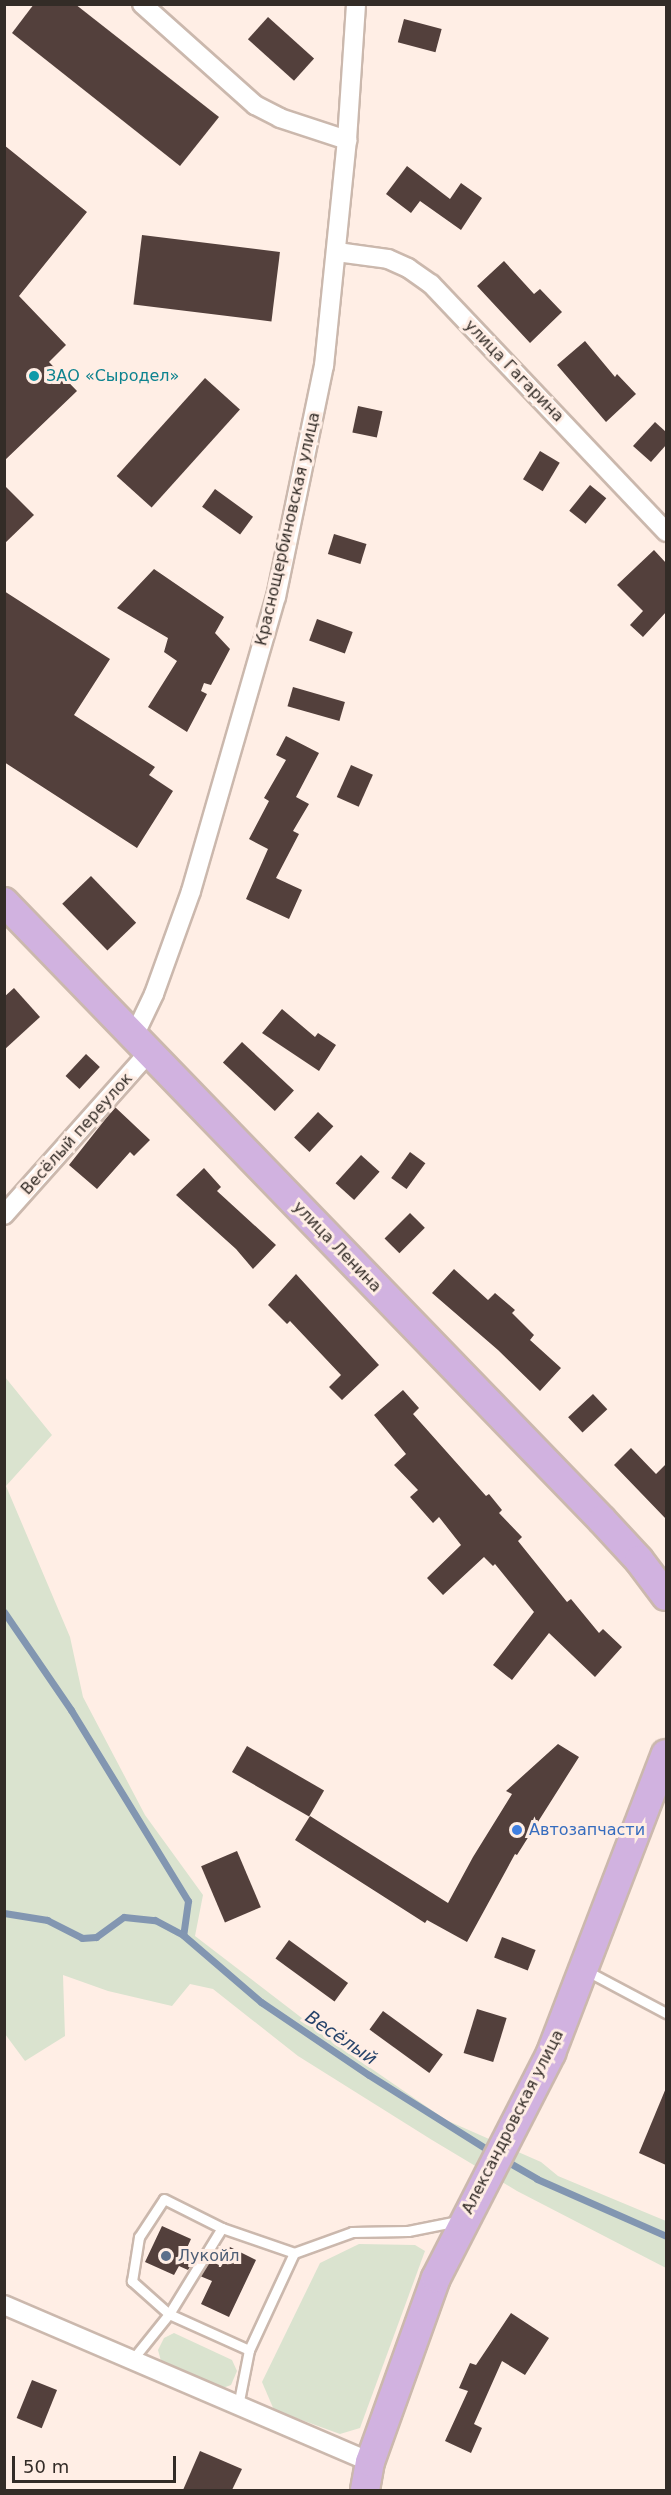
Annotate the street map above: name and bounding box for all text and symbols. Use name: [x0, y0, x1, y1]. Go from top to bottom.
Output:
street label: улица Гагарина: [460, 316, 568, 426]
place label: ЗАО «Сыродел»: [46, 366, 179, 386]
marker: ЗАО «Сыродел»: [27, 369, 41, 383]
street label: Краснощербиновская улица: [252, 410, 324, 648]
street label: Весёлый переулок: [17, 1069, 137, 1199]
street label: улица Ленина: [289, 1198, 385, 1296]
place label: Автозапчасти: [529, 1820, 645, 1840]
marker: Автозапчасти: [510, 1823, 524, 1837]
water label: Весёлый: [301, 2006, 381, 2070]
street label: Александровская улица: [458, 2027, 568, 2217]
place label: Лукойл: [178, 2246, 240, 2266]
marker: Лукойл: [159, 2249, 173, 2263]
scale bar: [15, 2444, 178, 2482]
text: 50 m: [23, 2456, 69, 2477]

